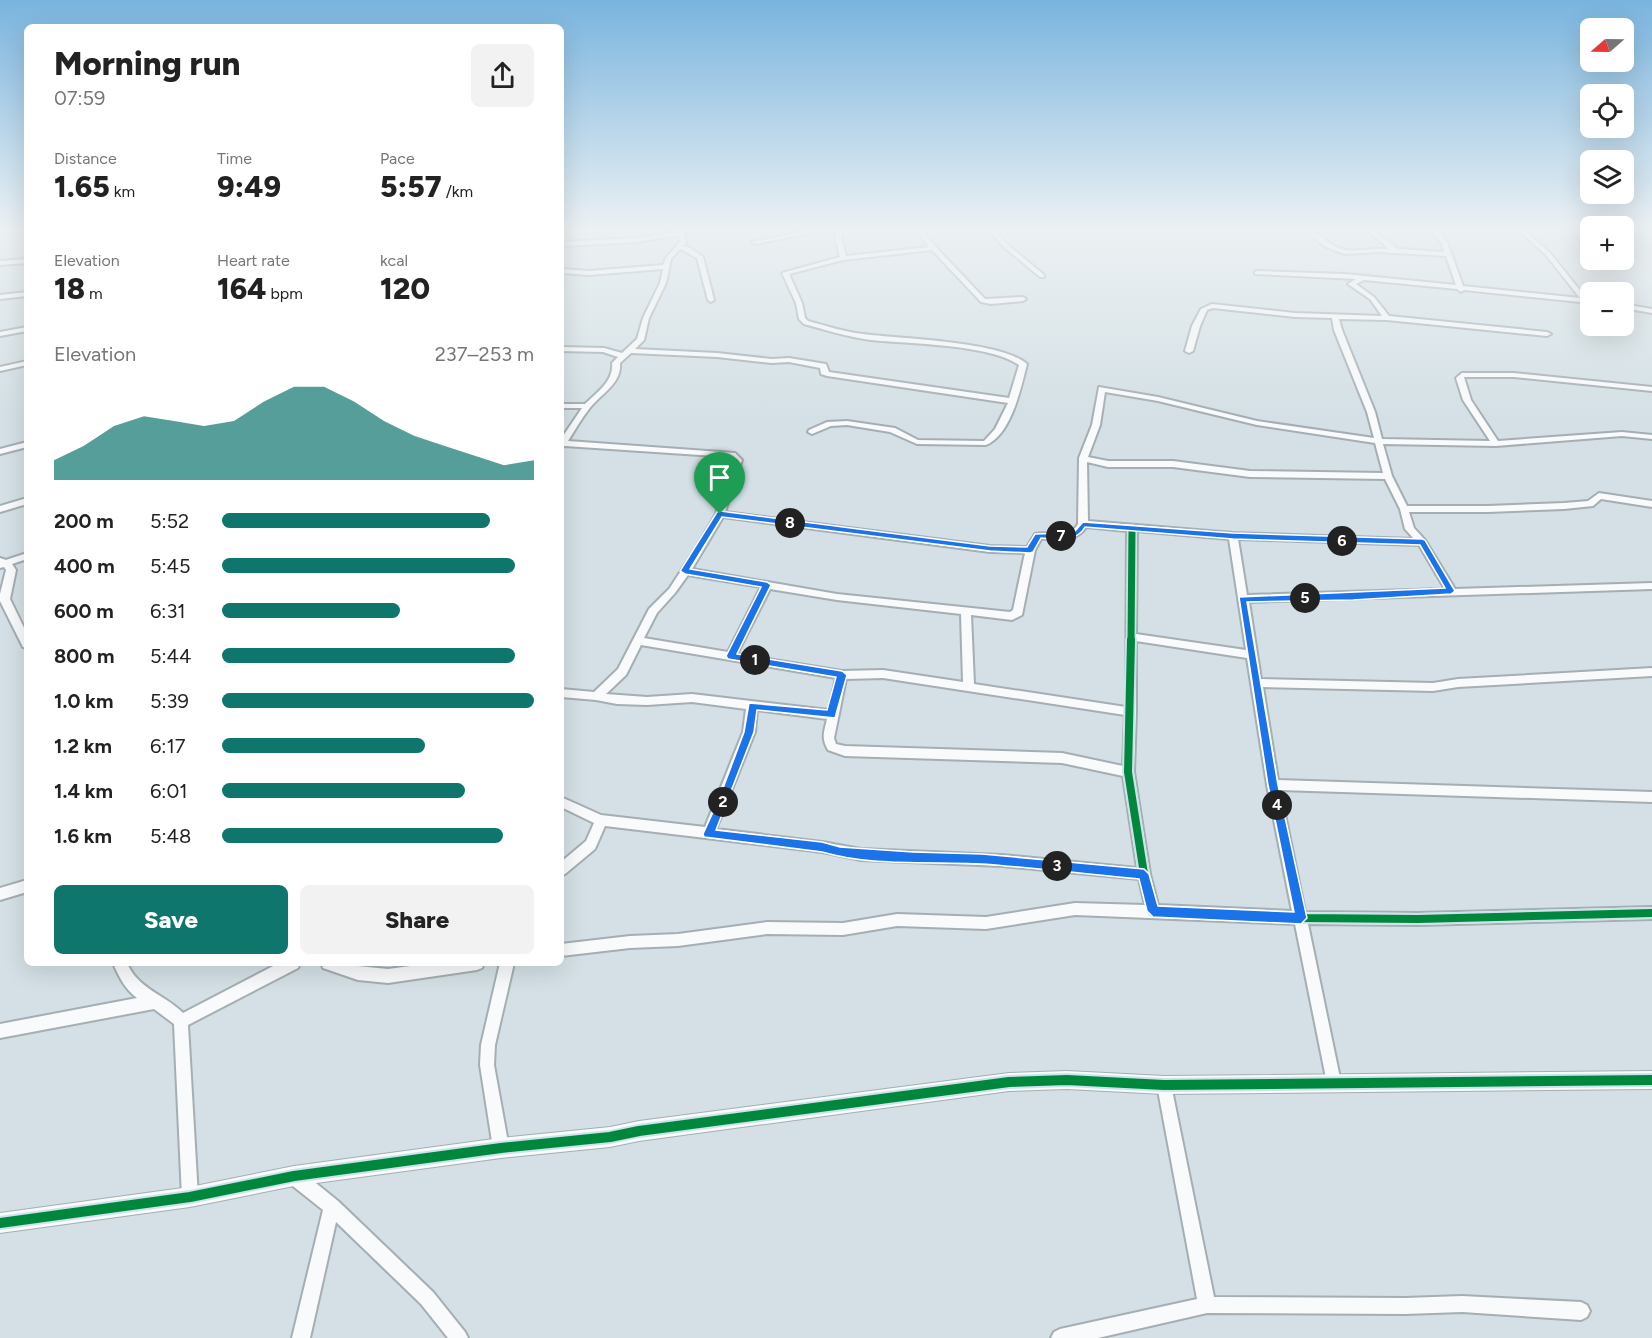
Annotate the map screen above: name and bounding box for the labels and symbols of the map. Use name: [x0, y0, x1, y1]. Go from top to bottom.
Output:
north arrow: [1580, 18, 1634, 72]
pin: [694, 452, 745, 514]
pin: 8: [775, 508, 805, 538]
pin: 7: [1046, 521, 1076, 551]
pin: 6: [1327, 526, 1357, 556]
pin: 5: [1290, 583, 1320, 613]
pin: 1: [740, 645, 770, 675]
pin: 2: [708, 787, 738, 817]
pin: 4: [1262, 790, 1292, 820]
pin: 3: [1042, 851, 1072, 881]

